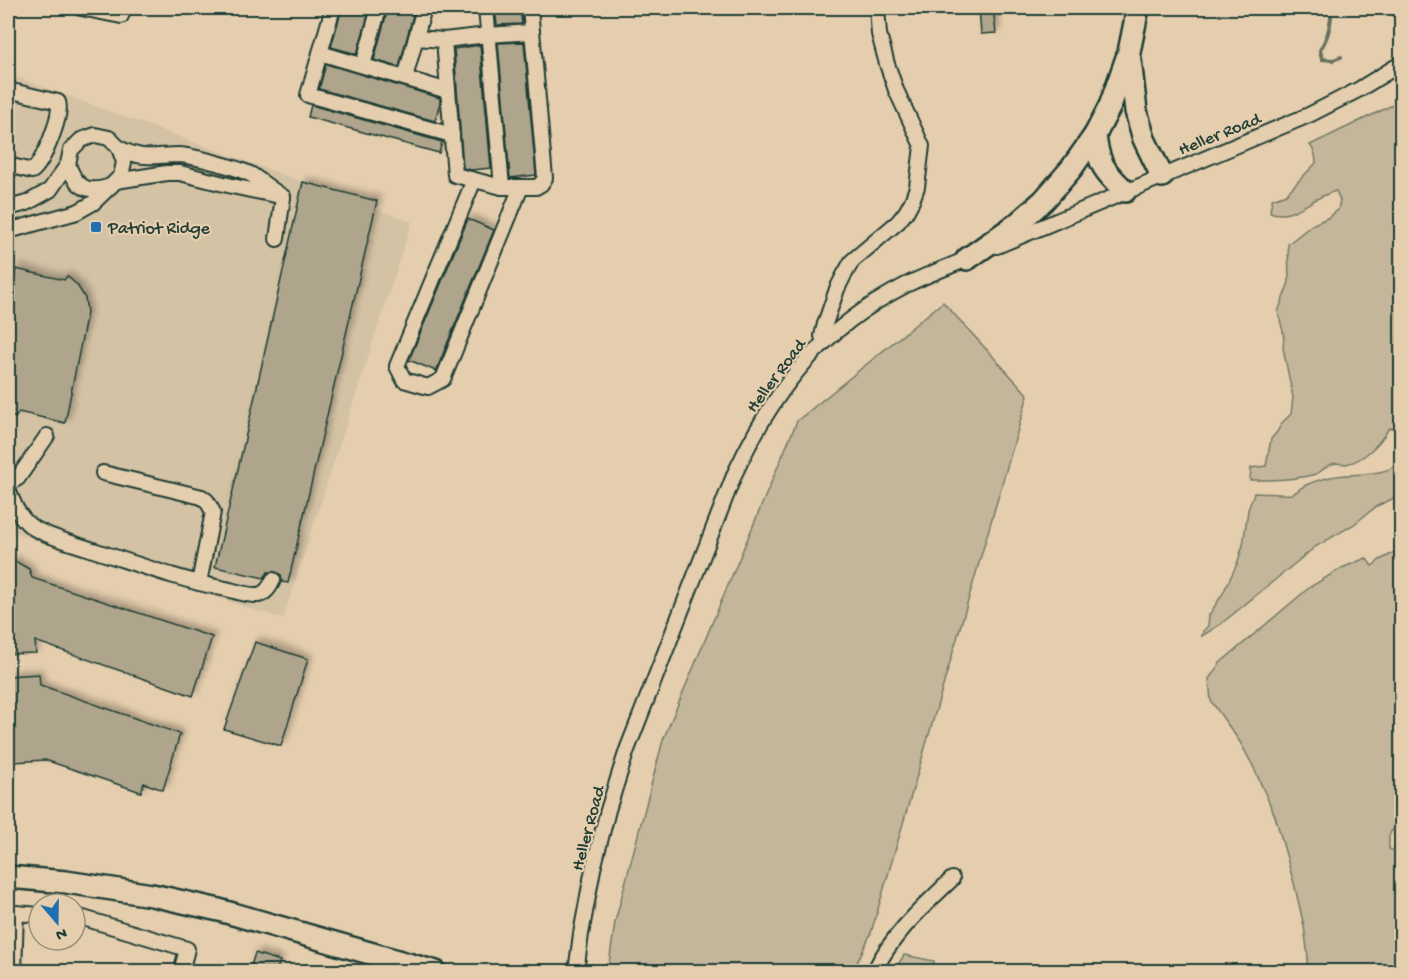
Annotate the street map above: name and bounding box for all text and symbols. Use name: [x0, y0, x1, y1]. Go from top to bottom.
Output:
street label: Heller Road: [1176, 109, 1265, 161]
place label: Patriot Ridge: [107, 219, 211, 240]
marker: Patriot Ridge: [89, 220, 103, 234]
street label: Heller Road: [743, 334, 812, 417]
street label: Heller Road: [568, 783, 611, 873]
north arrow: [27, 892, 87, 952]
text: N: [52, 922, 69, 944]

